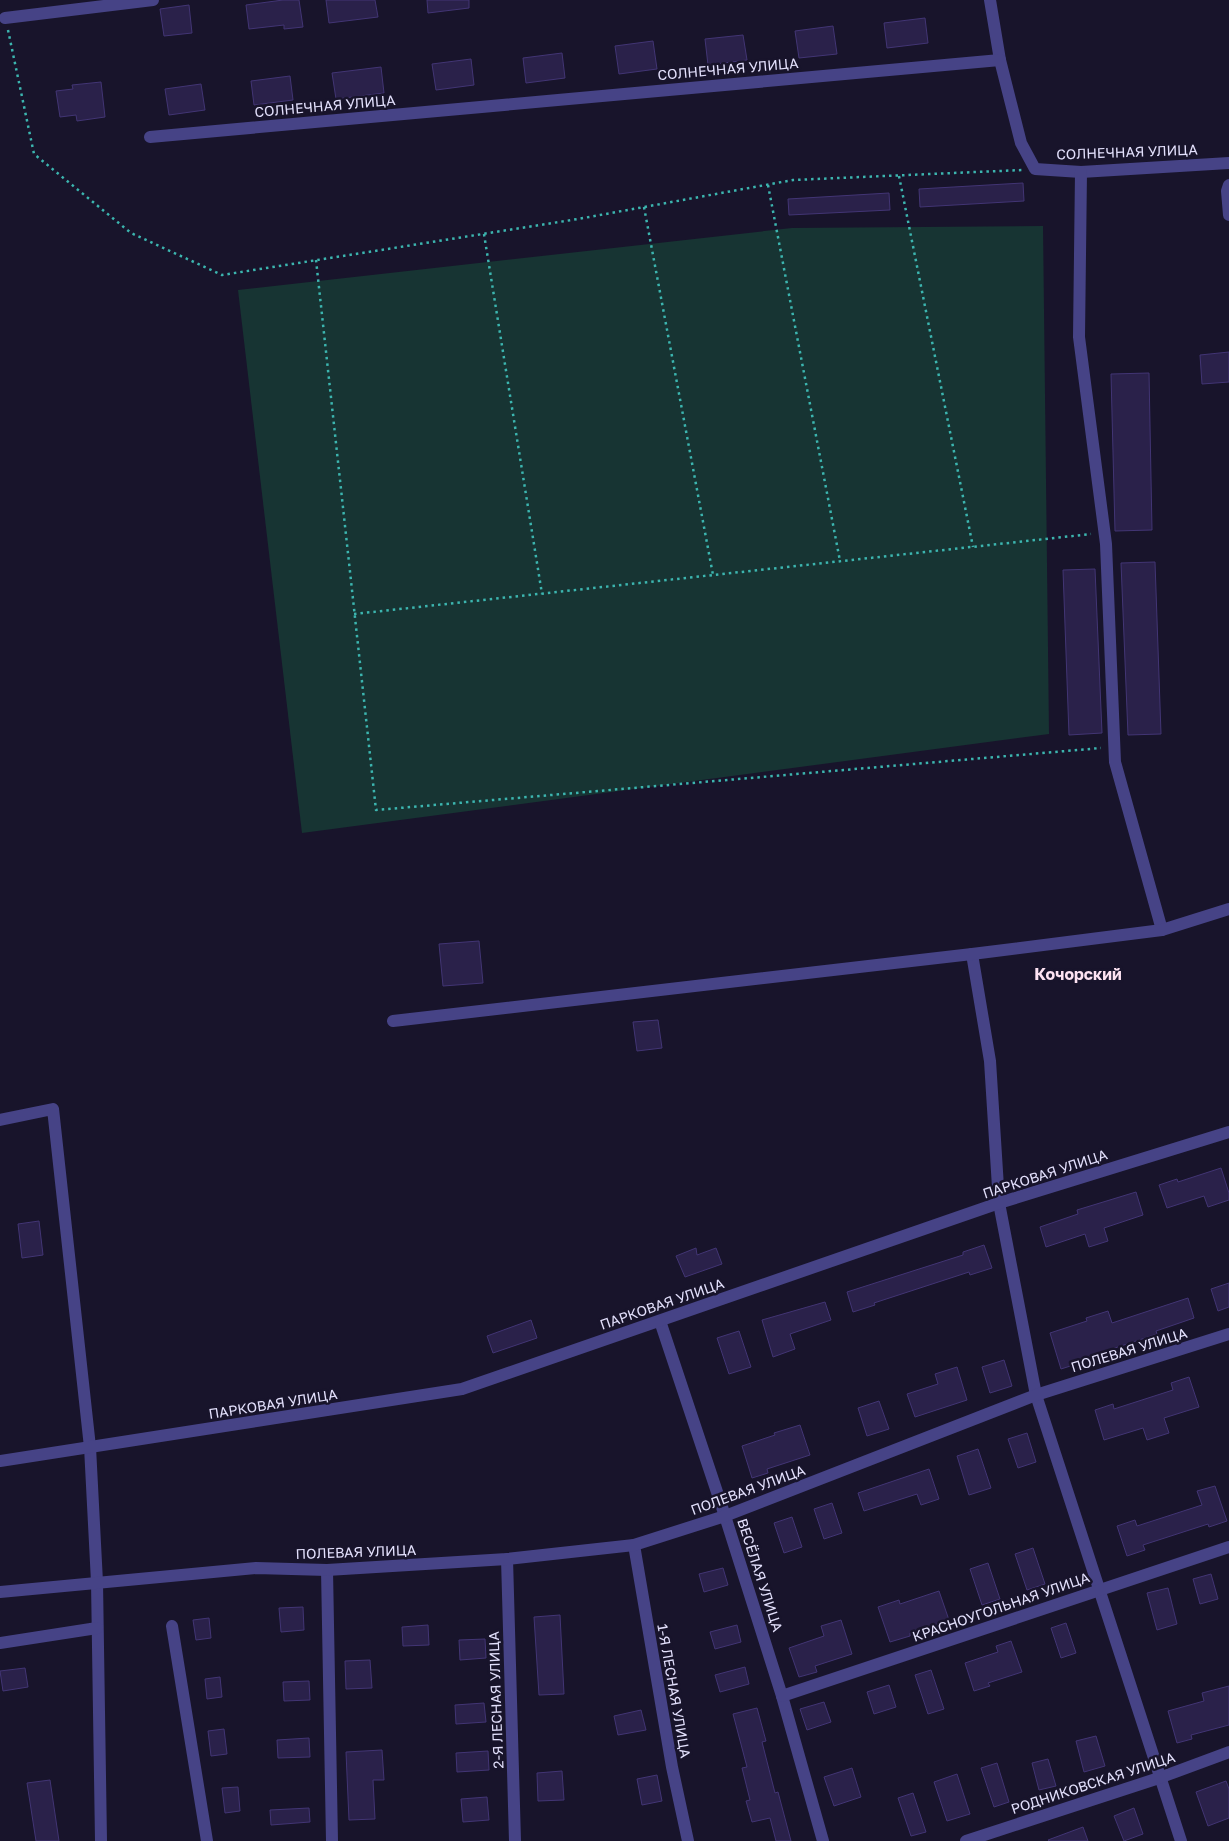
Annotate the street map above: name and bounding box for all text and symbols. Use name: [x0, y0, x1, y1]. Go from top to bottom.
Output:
street label: СОЛНЕЧНАЯ УЛИЦА: [657, 54, 800, 83]
street label: СОЛНЕЧНАЯ УЛИЦА: [254, 91, 397, 120]
street label: СОЛНЕЧНАЯ УЛИЦА: [1056, 141, 1198, 162]
district label: Кочорский: [1034, 964, 1122, 984]
street label: ПАРКОВАЯ УЛИЦА: [980, 1145, 1110, 1202]
street label: ПАРКОВАЯ УЛИЦА: [598, 1274, 727, 1333]
street label: ПОЛЕВАЯ УЛИЦА: [1069, 1324, 1190, 1375]
street label: ПАРКОВАЯ УЛИЦА: [207, 1385, 339, 1422]
street label: ПОЛЕВАЯ УЛИЦА: [688, 1461, 808, 1518]
street label: ВЕСЁЛАЯ УЛИЦА: [734, 1516, 787, 1634]
street label: ПОЛЕВАЯ УЛИЦА: [295, 1541, 417, 1562]
street label: КРАСНОУГОЛЬНАЯ УЛИЦА: [910, 1568, 1092, 1645]
street label: 1-Я ЛЕСНАЯ УЛИЦА: [654, 1622, 695, 1760]
street label: 2-Я ЛЕСНАЯ УЛИЦА: [485, 1630, 506, 1769]
street label: РОДНИКОВСКАЯ УЛИЦА: [1009, 1748, 1178, 1817]

